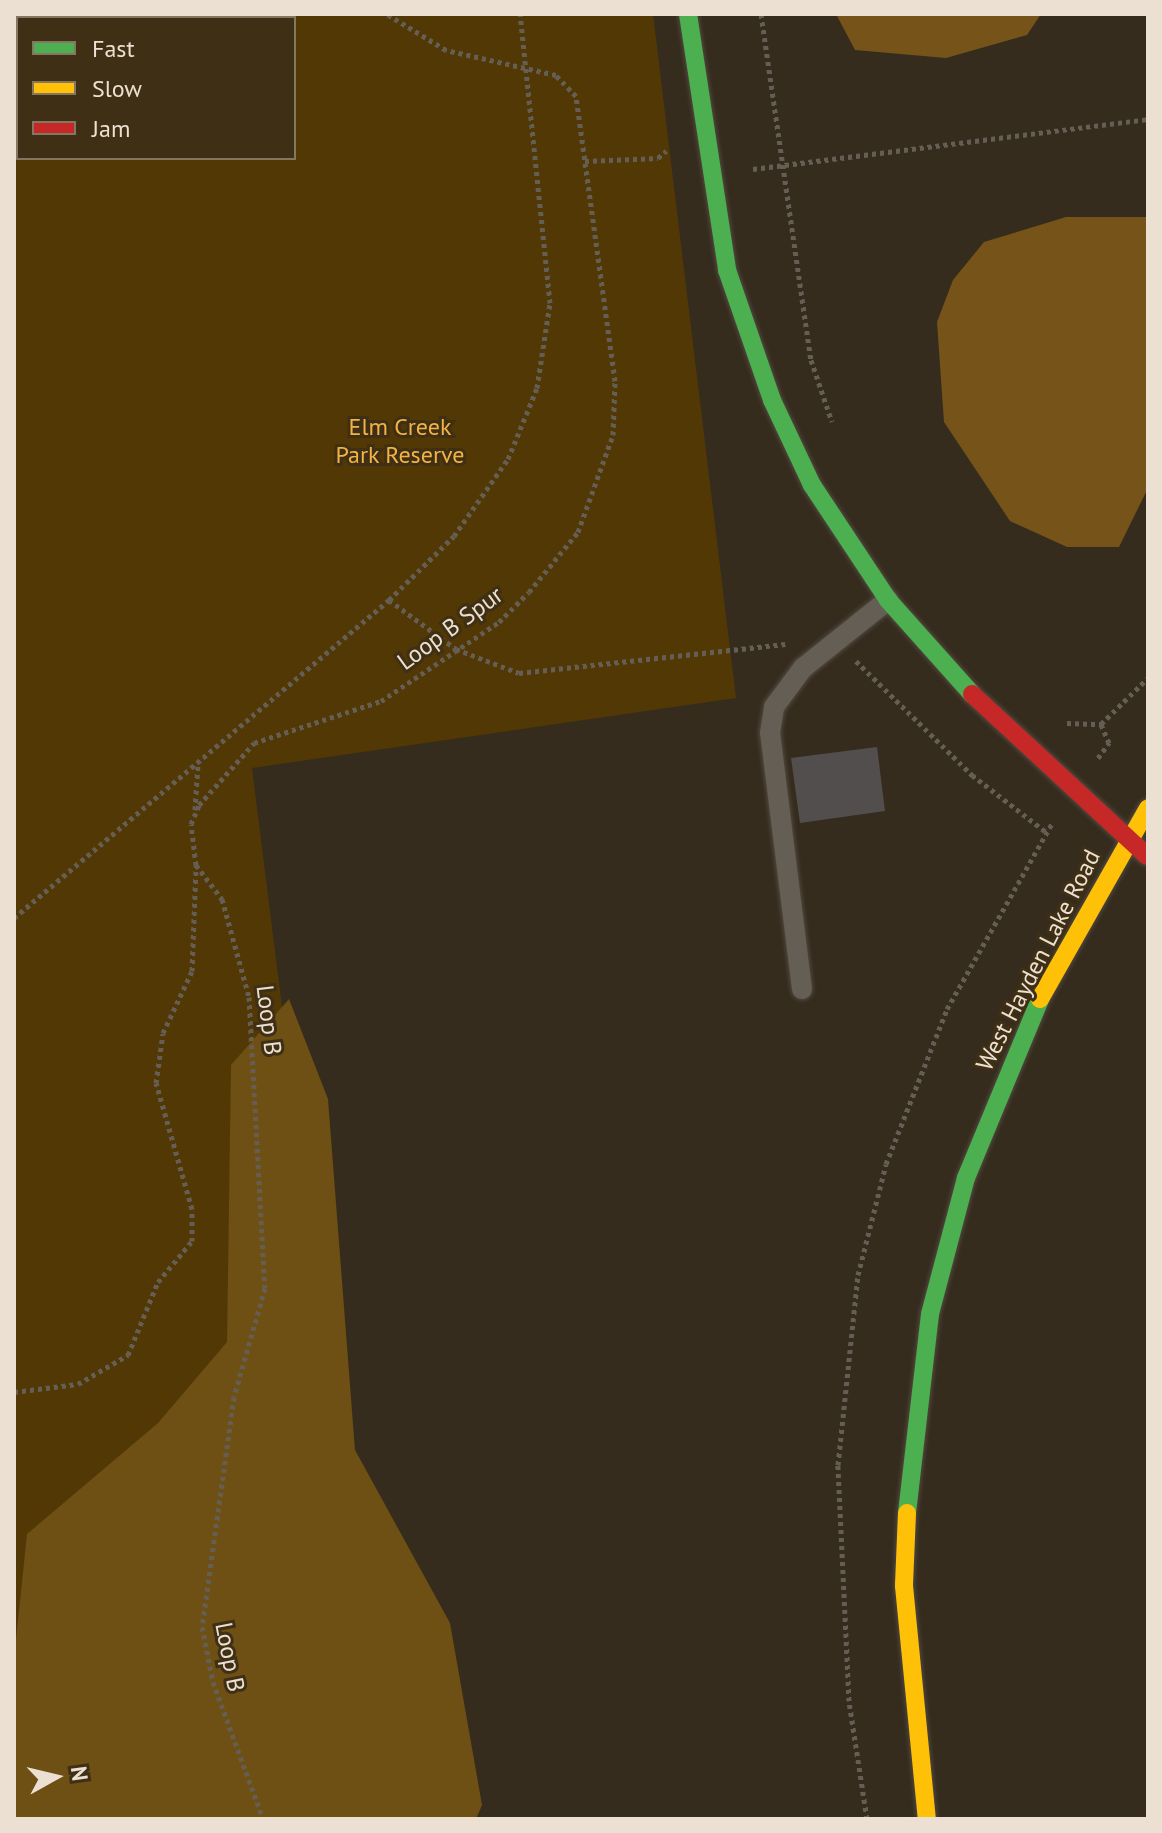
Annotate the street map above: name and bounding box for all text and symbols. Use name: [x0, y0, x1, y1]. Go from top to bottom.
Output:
legend: [16, 16, 296, 160]
text: Fast: [92, 33, 135, 64]
text: Slow: [92, 73, 142, 104]
text: Jam: [92, 113, 130, 144]
park label: Elm Creek Park Reserve: [335, 413, 465, 469]
street label: Loop B Spur: [392, 580, 508, 676]
street label: West Hayden Lake Road: [970, 845, 1106, 1075]
street label: Loop B: [250, 983, 288, 1057]
street label: Loop B: [209, 1620, 251, 1694]
north arrow: [16, 1737, 96, 1817]
text: N: [65, 1765, 95, 1783]

